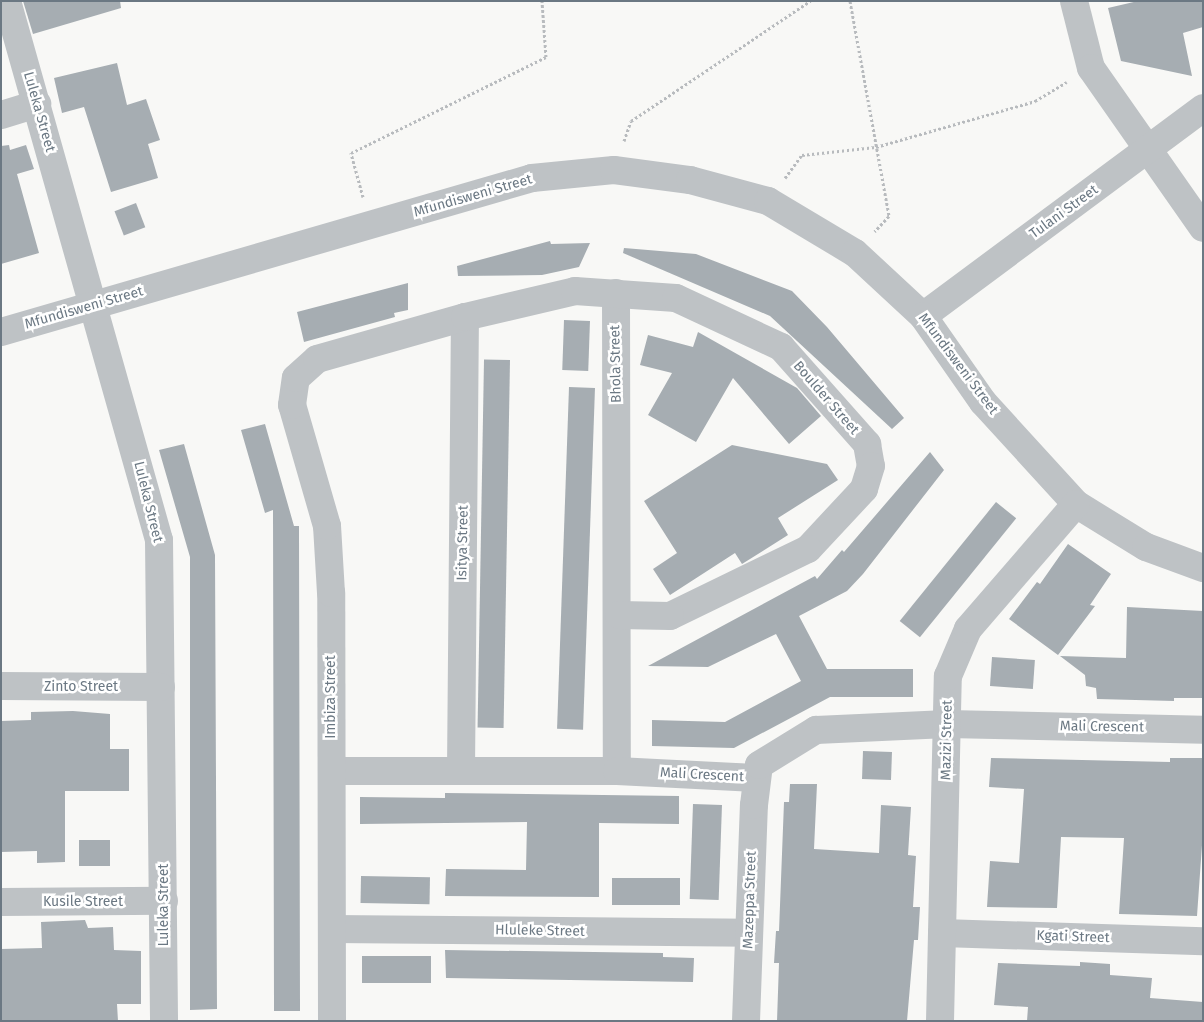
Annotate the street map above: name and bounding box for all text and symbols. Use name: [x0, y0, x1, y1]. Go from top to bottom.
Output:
street label: Luleka Street: [20, 70, 58, 154]
street label: Mfundisweni Street: [412, 171, 534, 221]
street label: Tulani Street: [1027, 182, 1101, 242]
street label: Mfundisweni Street: [23, 283, 145, 333]
street label: Mfundisweni Street: [915, 310, 1001, 418]
street label: Bhola Street: [607, 325, 625, 403]
street label: Boulder Street: [789, 358, 863, 438]
street label: Luleka Street: [130, 460, 166, 544]
street label: Isitya Street: [454, 505, 472, 581]
street label: Imbiza Street: [323, 655, 339, 739]
street label: Zinto Street: [44, 679, 118, 695]
street label: Mazizi Street: [938, 700, 956, 780]
street label: Mali Crescent: [1060, 718, 1144, 736]
street label: Mali Crescent: [660, 764, 744, 786]
street label: Mazeppa Street: [740, 851, 760, 949]
street label: Luleka Street: [156, 864, 172, 946]
street label: Kusile Street: [43, 894, 123, 910]
street label: Hluleke Street: [495, 922, 585, 940]
street label: Kgati Street: [1036, 927, 1110, 947]

